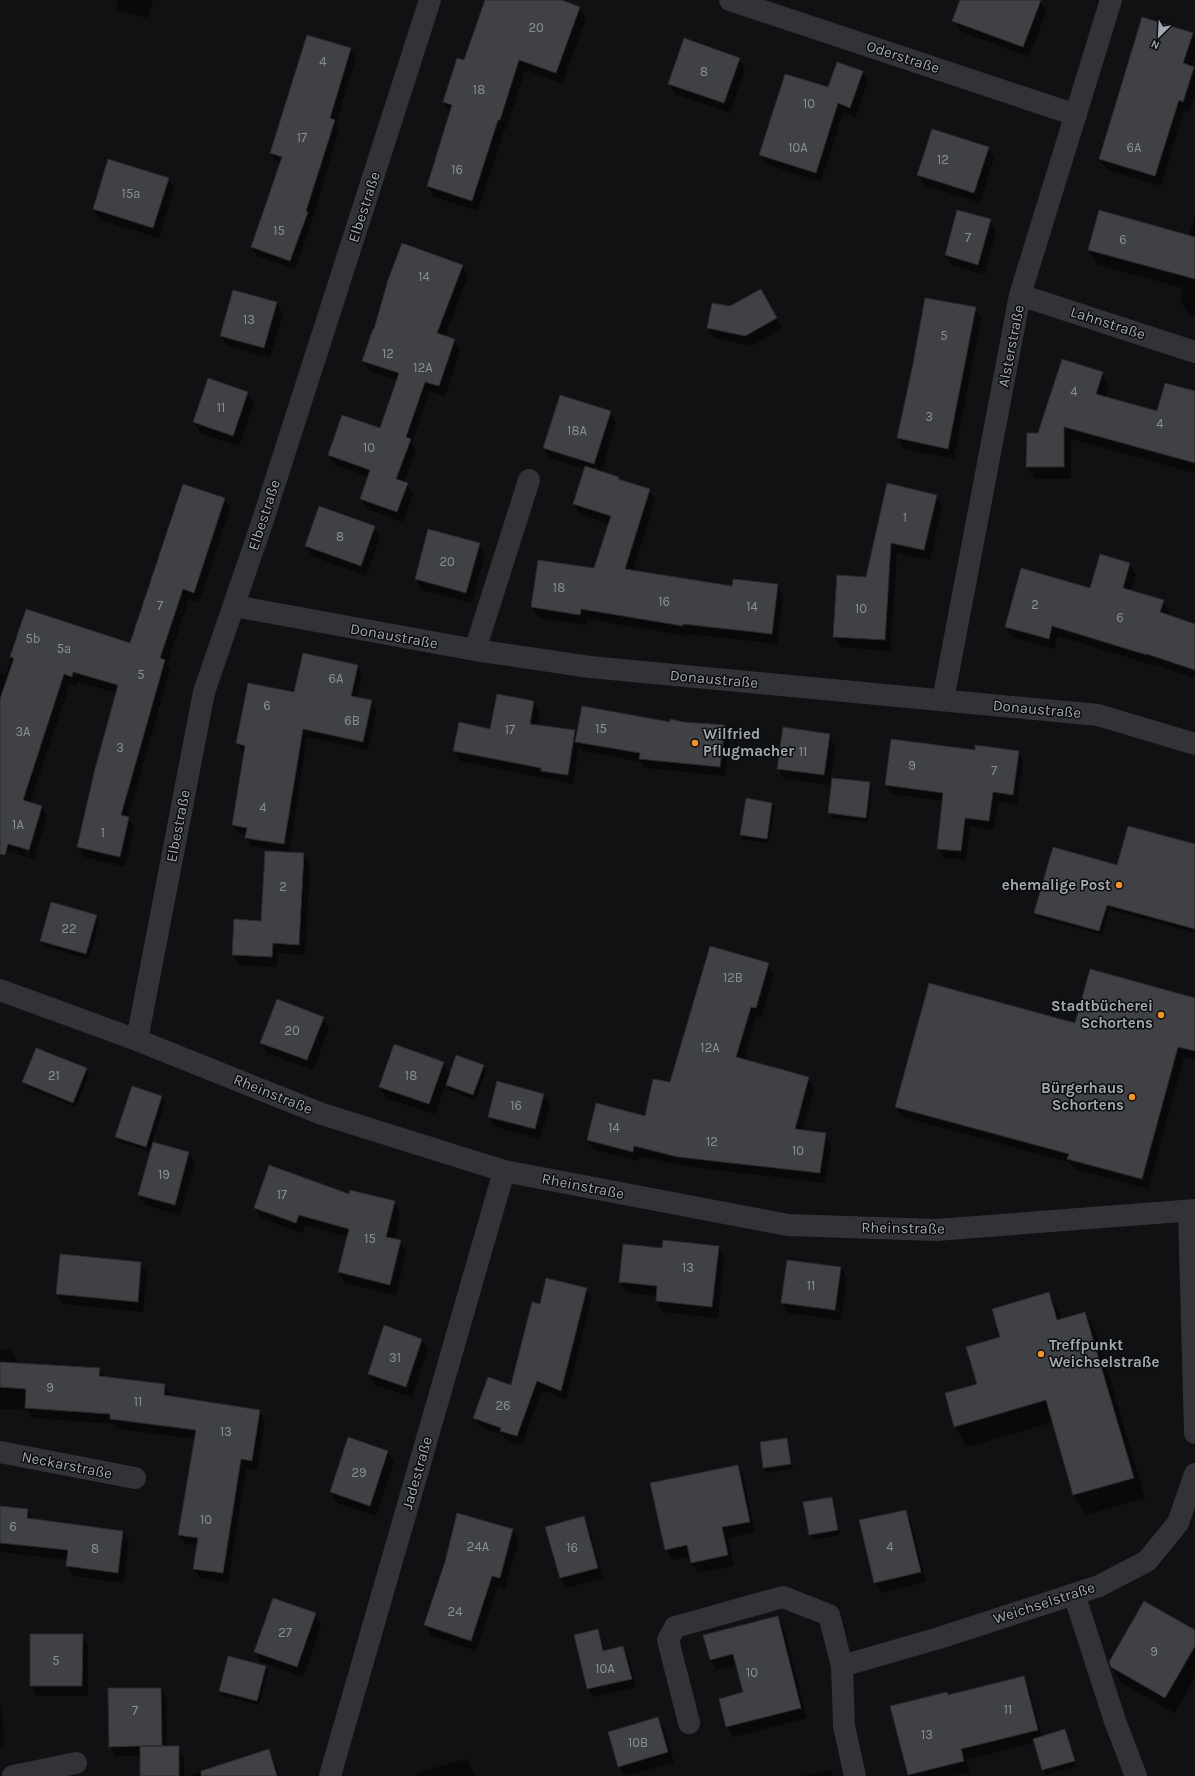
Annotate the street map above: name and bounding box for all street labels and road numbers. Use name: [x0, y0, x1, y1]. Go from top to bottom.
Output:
street label: Oderstraße: [864, 37, 942, 77]
street label: Elbestraße: [344, 169, 384, 245]
street label: Lahnstraße: [1068, 302, 1148, 344]
street label: Alsterstraße: [994, 303, 1028, 389]
street label: Elbestraße: [244, 477, 284, 553]
street label: Donaustraße: [349, 619, 439, 653]
street label: Donaustraße: [669, 666, 759, 692]
street label: Donaustraße: [992, 696, 1082, 722]
street label: Elbestraße: [162, 788, 194, 864]
street label: Rheinstraße: [231, 1070, 315, 1118]
street label: Rheinstraße: [540, 1169, 626, 1203]
street label: Rheinstraße: [861, 1218, 945, 1238]
street label: Jadestraße: [398, 1434, 436, 1512]
street label: Neckarstraße: [20, 1447, 114, 1483]
street label: Weichselstraße: [991, 1578, 1097, 1628]

